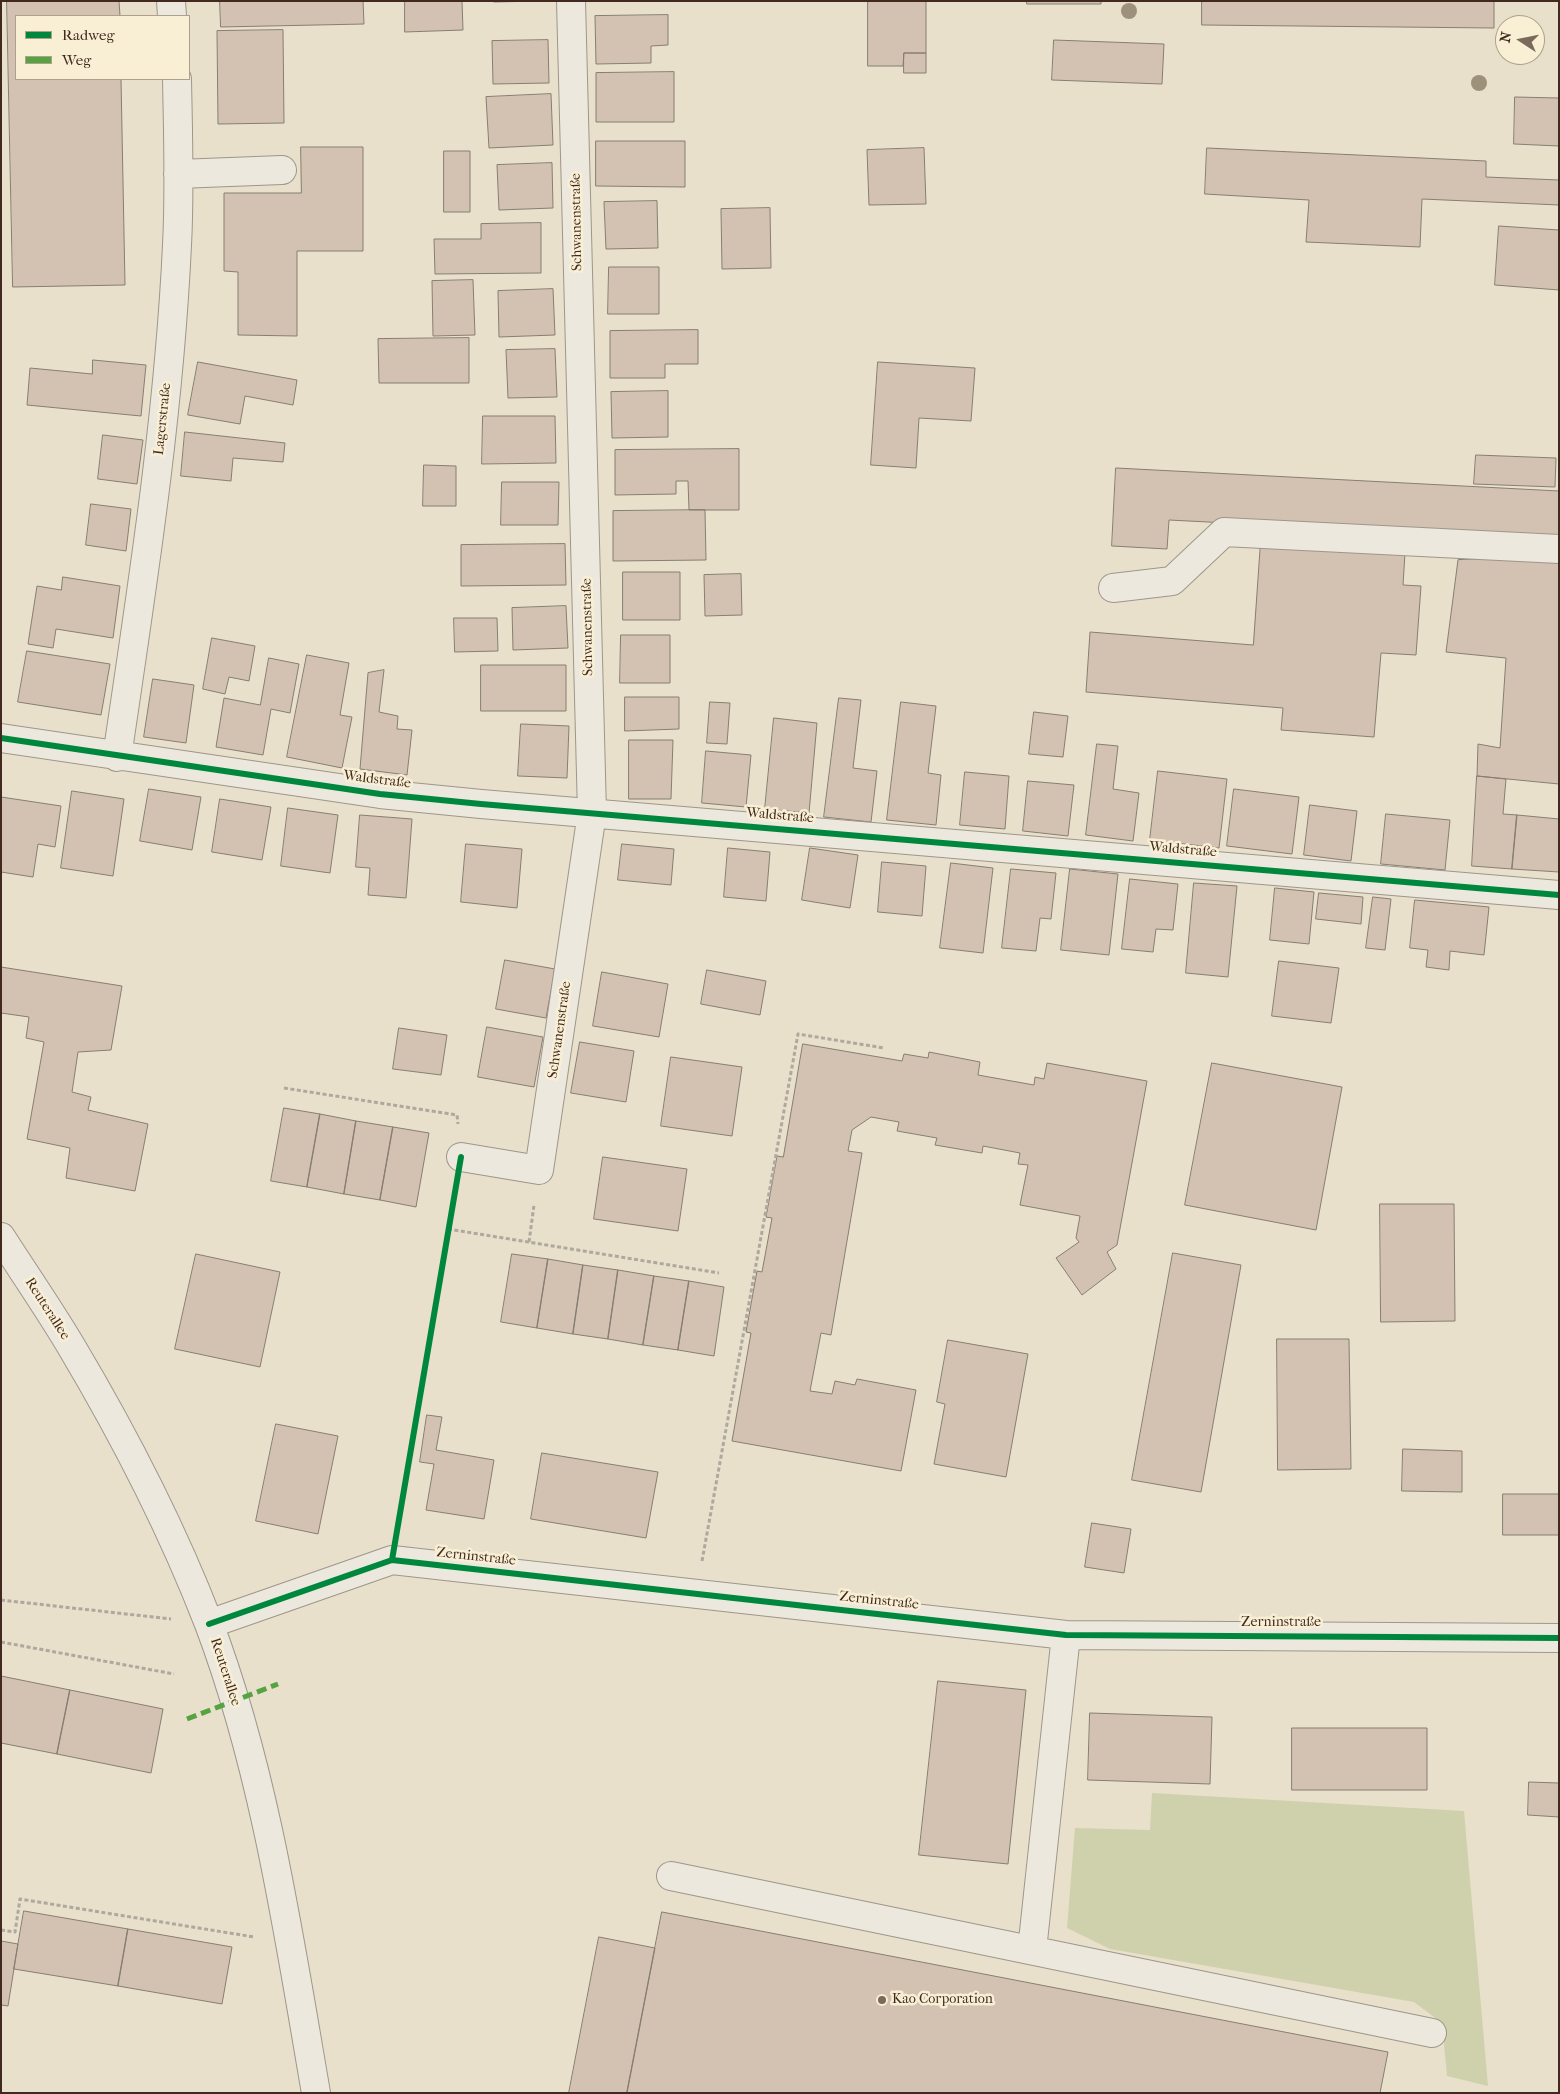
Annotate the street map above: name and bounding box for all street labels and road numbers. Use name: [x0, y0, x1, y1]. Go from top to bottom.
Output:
street label: Schwanenstraße: [568, 173, 586, 271]
street label: Lagerstraße: [151, 382, 175, 456]
street label: Schwanenstraße: [579, 578, 597, 676]
street label: Waldstraße: [342, 768, 412, 792]
street label: Waldstraße: [745, 805, 815, 827]
street label: Waldstraße: [1148, 839, 1218, 861]
street label: Schwanenstraße: [545, 980, 575, 1080]
street label: Reuterallee: [21, 1275, 73, 1343]
street label: Zerninstraße: [435, 1544, 517, 1570]
street label: Zerninstraße: [838, 1588, 920, 1614]
street label: Zerninstraße: [1241, 1615, 1321, 1631]
street label: Reuterallee: [206, 1636, 244, 1708]

